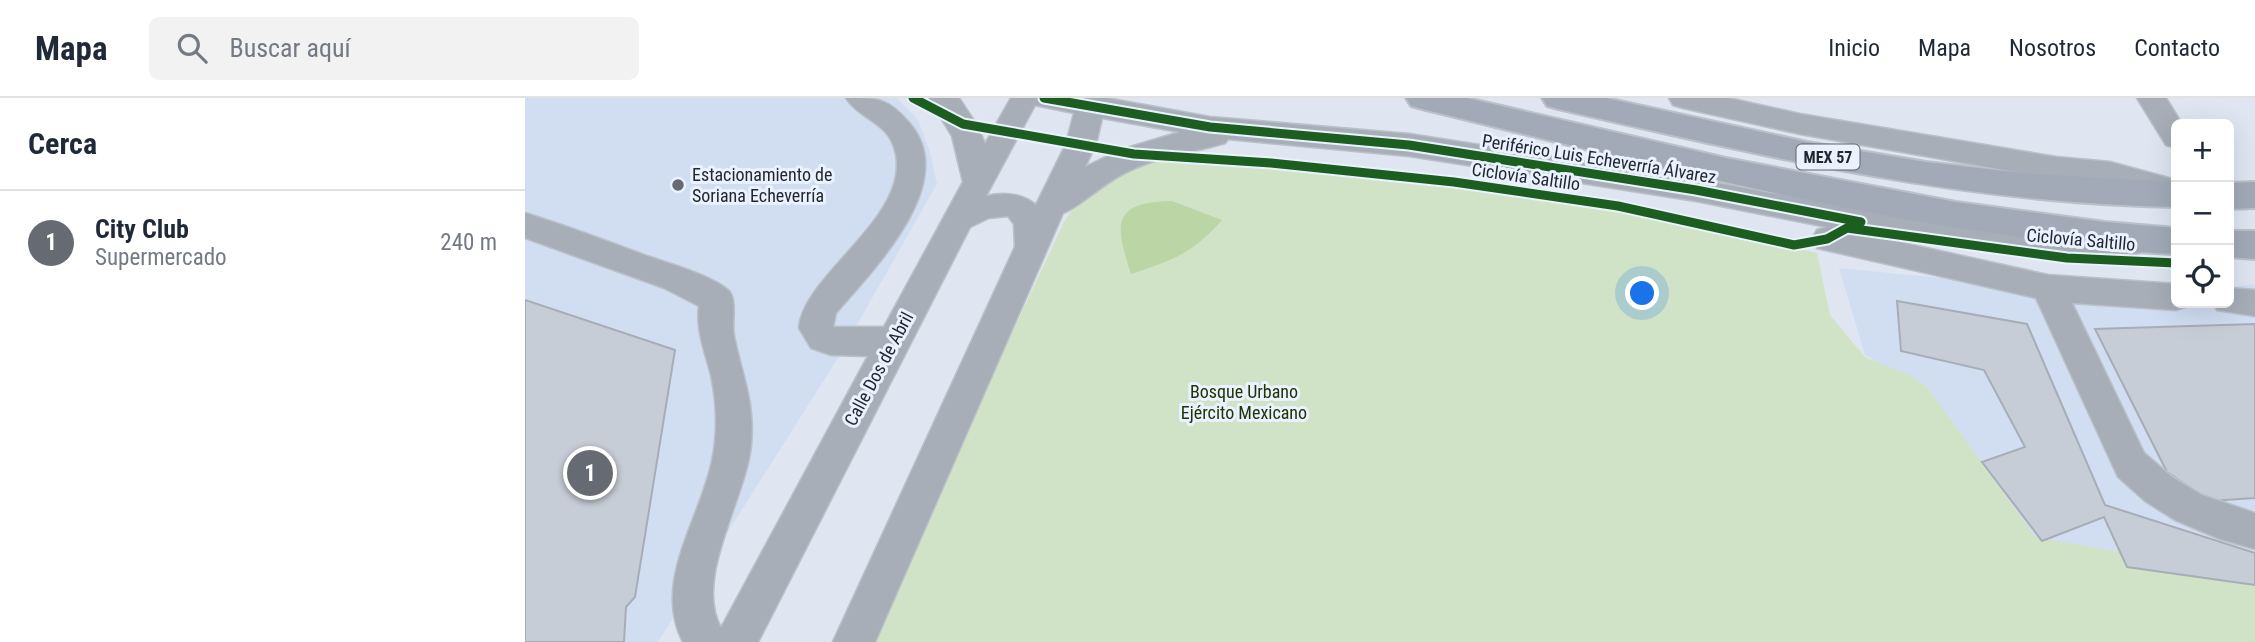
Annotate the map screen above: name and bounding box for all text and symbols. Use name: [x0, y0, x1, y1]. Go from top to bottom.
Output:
search box: [149, 17, 639, 80]
text: Mapa: [35, 29, 107, 68]
icon: search: [173, 29, 211, 67]
text: Buscar aquí: [229, 33, 351, 63]
text: Inicio: [1828, 34, 1880, 62]
text: Mapa: [1918, 34, 1971, 62]
text: Nosotros: [2009, 34, 2096, 62]
text: Contacto: [2134, 34, 2220, 62]
map controls: [2171, 119, 2234, 308]
button: +: [2171, 119, 2234, 182]
text: Cerca: [28, 126, 97, 161]
street label: Periférico Luis Echeverría Álvarez: [1481, 130, 1718, 187]
road number: MEX 57: [1797, 144, 1859, 170]
street label: Ciclovía Saltillo: [1471, 159, 1582, 195]
place label: Estacionamiento de Soriana Echeverría: [692, 164, 832, 206]
marker: Estacionamiento de Soriana Echeverría: [670, 177, 686, 193]
button: −: [2171, 182, 2234, 245]
text: City Club: [95, 214, 189, 244]
street label: Ciclovía Saltillo: [2026, 224, 2136, 255]
text: 1: [45, 229, 57, 256]
text: 240 m: [440, 229, 497, 256]
text: Supermercado: [95, 244, 227, 271]
button: locate: [2171, 245, 2234, 308]
your location: [1625, 276, 1659, 310]
street label: Calle Dos de Abril: [840, 308, 917, 429]
park label: Bosque Urbano Ejército Mexicano: [1181, 381, 1307, 423]
pin: 1: [567, 447, 613, 499]

